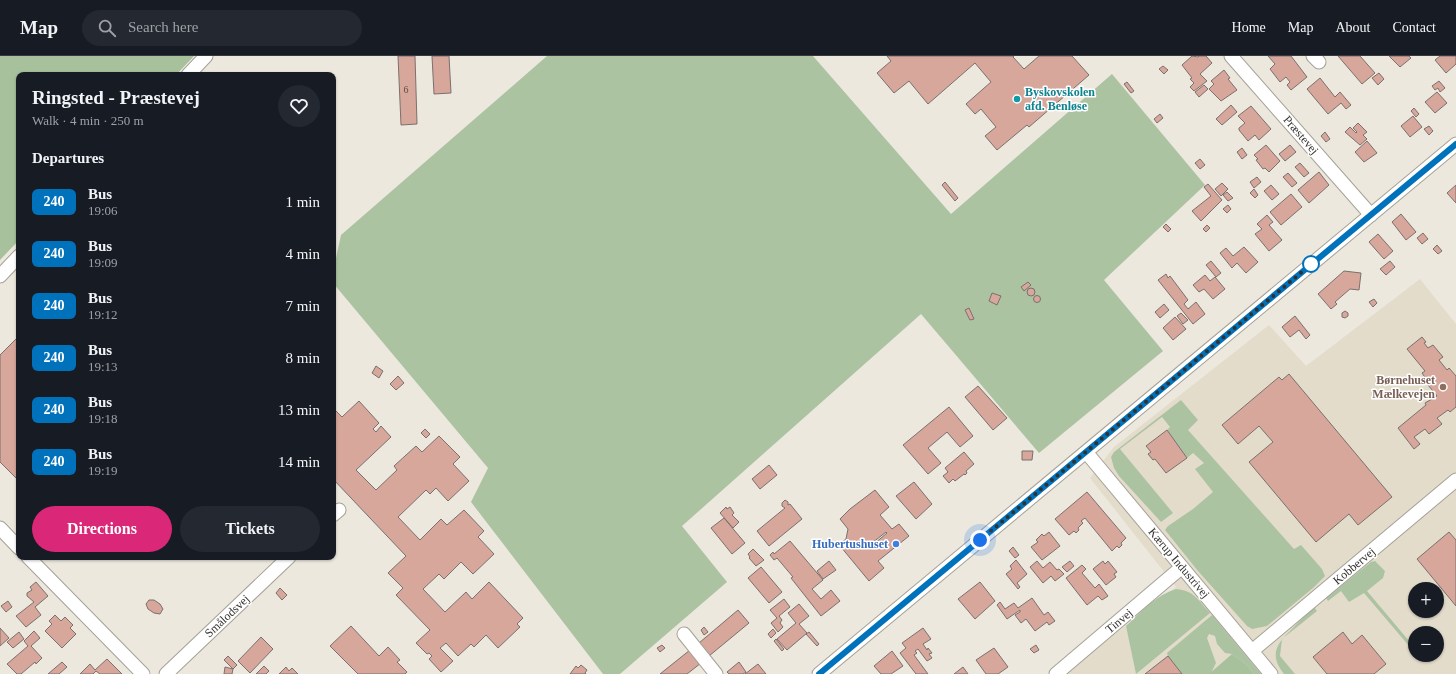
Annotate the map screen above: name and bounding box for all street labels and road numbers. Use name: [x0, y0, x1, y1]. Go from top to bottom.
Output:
street label: Præstevej: [1280, 113, 1322, 157]
street label: Kærup Industrivej: [1145, 525, 1213, 601]
street label: Kobbervej: [1330, 544, 1378, 588]
street label: Smålodsvej: [202, 592, 252, 640]
street label: Tinvej: [1103, 606, 1135, 636]

